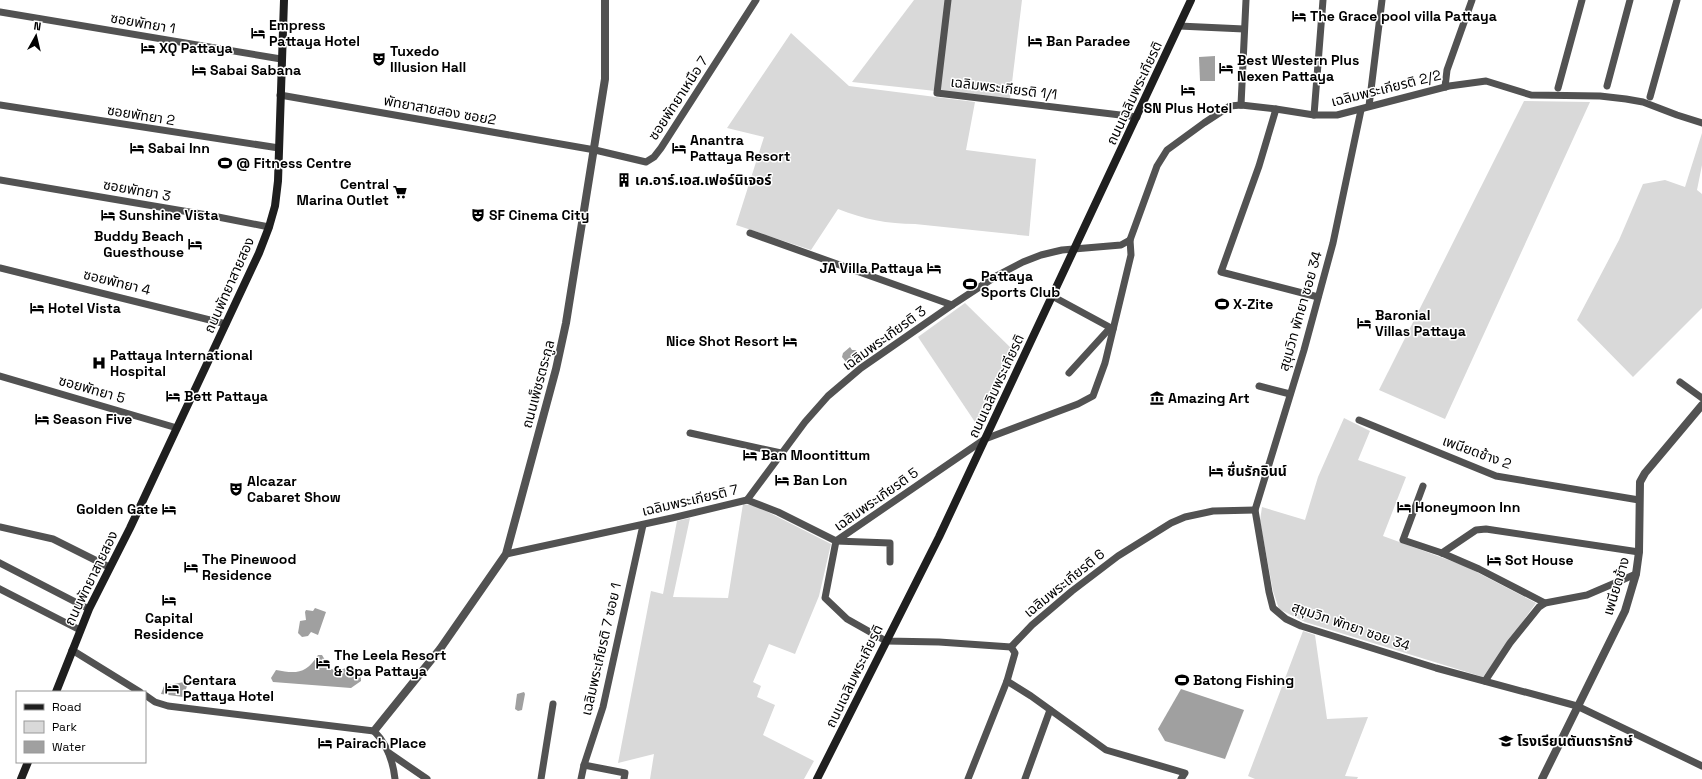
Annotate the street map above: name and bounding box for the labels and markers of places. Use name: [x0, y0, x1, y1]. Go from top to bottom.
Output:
place label: The Grace pool villa Pattaya: [1310, 7, 1497, 25]
hotel icon: The Grace pool villa Pattaya: [1291, 8, 1307, 24]
place label: Empress Pattaya Hotel: [269, 16, 360, 50]
hotel icon: Empress Pattaya Hotel: [250, 25, 266, 41]
place label: Ban Paradee: [1046, 32, 1130, 50]
hotel icon: Ban Paradee: [1027, 33, 1043, 49]
place label: XQ Pattaya: [159, 39, 233, 57]
hotel icon: XQ Pattaya: [140, 40, 156, 56]
place label: Tuxedo Illusion Hall: [390, 42, 466, 76]
theatre icon: Tuxedo Illusion Hall: [371, 51, 387, 67]
place label: Best Western Plus Nexen Pattaya: [1237, 51, 1359, 85]
hotel icon: Best Western Plus Nexen Pattaya: [1218, 60, 1234, 76]
place label: Sabai Sabana: [210, 61, 301, 79]
hotel icon: Sabai Sabana: [191, 62, 207, 78]
hotel icon: SN Plus Hotel: [1180, 82, 1196, 98]
place label: SN Plus Hotel: [1144, 99, 1232, 117]
place label: Anantra Pattaya Resort: [690, 131, 790, 165]
place label: Sabai Inn: [148, 139, 210, 157]
hotel icon: Sabai Inn: [129, 140, 145, 156]
hotel icon: Anantra Pattaya Resort: [671, 140, 687, 156]
place label: @ Fitness Centre: [236, 154, 352, 172]
sports icon: @ Fitness Centre: [217, 155, 233, 171]
place label: เค.อาร์.เอส.เฟอร์นิเจอร์: [635, 171, 772, 189]
building icon: เค.อาร์.เอส.เฟอร์นิเจอร์: [616, 172, 632, 188]
place label: Central Marina Outlet: [297, 175, 389, 209]
supermarket icon: Central Marina Outlet: [392, 184, 408, 200]
place label: Sunshine Vista: [119, 206, 219, 224]
place label: SF Cinema City: [489, 206, 589, 224]
hotel icon: Sunshine Vista: [100, 207, 116, 223]
theatre icon: SF Cinema City: [470, 207, 486, 223]
place label: Buddy Beach Guesthouse: [94, 227, 184, 261]
hotel icon: Buddy Beach Guesthouse: [187, 236, 203, 252]
place label: JA Villa Pattaya: [819, 259, 923, 277]
hotel icon: JA Villa Pattaya: [926, 260, 942, 276]
place label: Pattaya Sports Club: [981, 267, 1060, 301]
sports icon: Pattaya Sports Club: [962, 276, 978, 292]
place label: X-Zite: [1233, 295, 1273, 313]
sports icon: X-Zite: [1214, 296, 1230, 312]
place label: Hotel Vista: [48, 299, 121, 317]
hotel icon: Hotel Vista: [29, 300, 45, 316]
place label: Baronial Villas Pattaya: [1375, 306, 1466, 340]
hotel icon: Baronial Villas Pattaya: [1356, 315, 1372, 331]
place label: Nice Shot Resort: [666, 332, 779, 350]
hotel icon: Nice Shot Resort: [782, 333, 798, 349]
place label: Pattaya International Hospital: [110, 346, 253, 380]
hospital icon: Pattaya International Hospital: [91, 355, 107, 371]
place label: Bett Pattaya: [184, 387, 268, 405]
hotel icon: Bett Pattaya: [165, 388, 181, 404]
place label: Amazing Art: [1168, 389, 1250, 407]
museum icon: Amazing Art: [1149, 390, 1165, 406]
place label: Season Five: [53, 410, 132, 428]
hotel icon: Season Five: [34, 411, 50, 427]
place label: Ban Moontittum: [761, 446, 870, 464]
hotel icon: Ban Moontittum: [742, 447, 758, 463]
place label: ชื่นรักอินน์: [1227, 461, 1287, 480]
hotel icon: ชื่นรักอินน์: [1208, 463, 1224, 479]
place label: Ban Lon: [793, 471, 847, 489]
place label: Alcazar Cabaret Show: [247, 472, 341, 506]
hotel icon: Ban Lon: [774, 472, 790, 488]
theatre icon: Alcazar Cabaret Show: [228, 481, 244, 497]
place label: Honeymoon Inn: [1415, 498, 1520, 516]
hotel icon: Honeymoon Inn: [1396, 499, 1412, 515]
place label: Golden Gate: [76, 500, 158, 518]
hotel icon: Golden Gate: [161, 501, 177, 517]
place label: The Pinewood Residence: [202, 550, 296, 584]
place label: Sot House: [1505, 551, 1574, 569]
hotel icon: Sot House: [1486, 552, 1502, 568]
hotel icon: The Pinewood Residence: [183, 559, 199, 575]
hotel icon: Capital Residence: [161, 592, 177, 608]
place label: Capital Residence: [134, 609, 204, 643]
place label: The Leela Resort & Spa Pattaya: [334, 646, 446, 680]
hotel icon: The Leela Resort & Spa Pattaya: [315, 655, 331, 671]
place label: Centara Pattaya Hotel: [183, 671, 274, 705]
place label: Batong Fishing: [1193, 671, 1294, 689]
sports icon: Batong Fishing: [1174, 672, 1190, 688]
hotel icon: Centara Pattaya Hotel: [164, 680, 180, 696]
place label: โรงเรียนตันตรารักษ์: [1517, 732, 1633, 750]
school or university icon: โรงเรียนตันตรารักษ์: [1498, 733, 1514, 749]
place label: Pairach Place: [336, 734, 426, 752]
hotel icon: Pairach Place: [317, 735, 333, 751]

